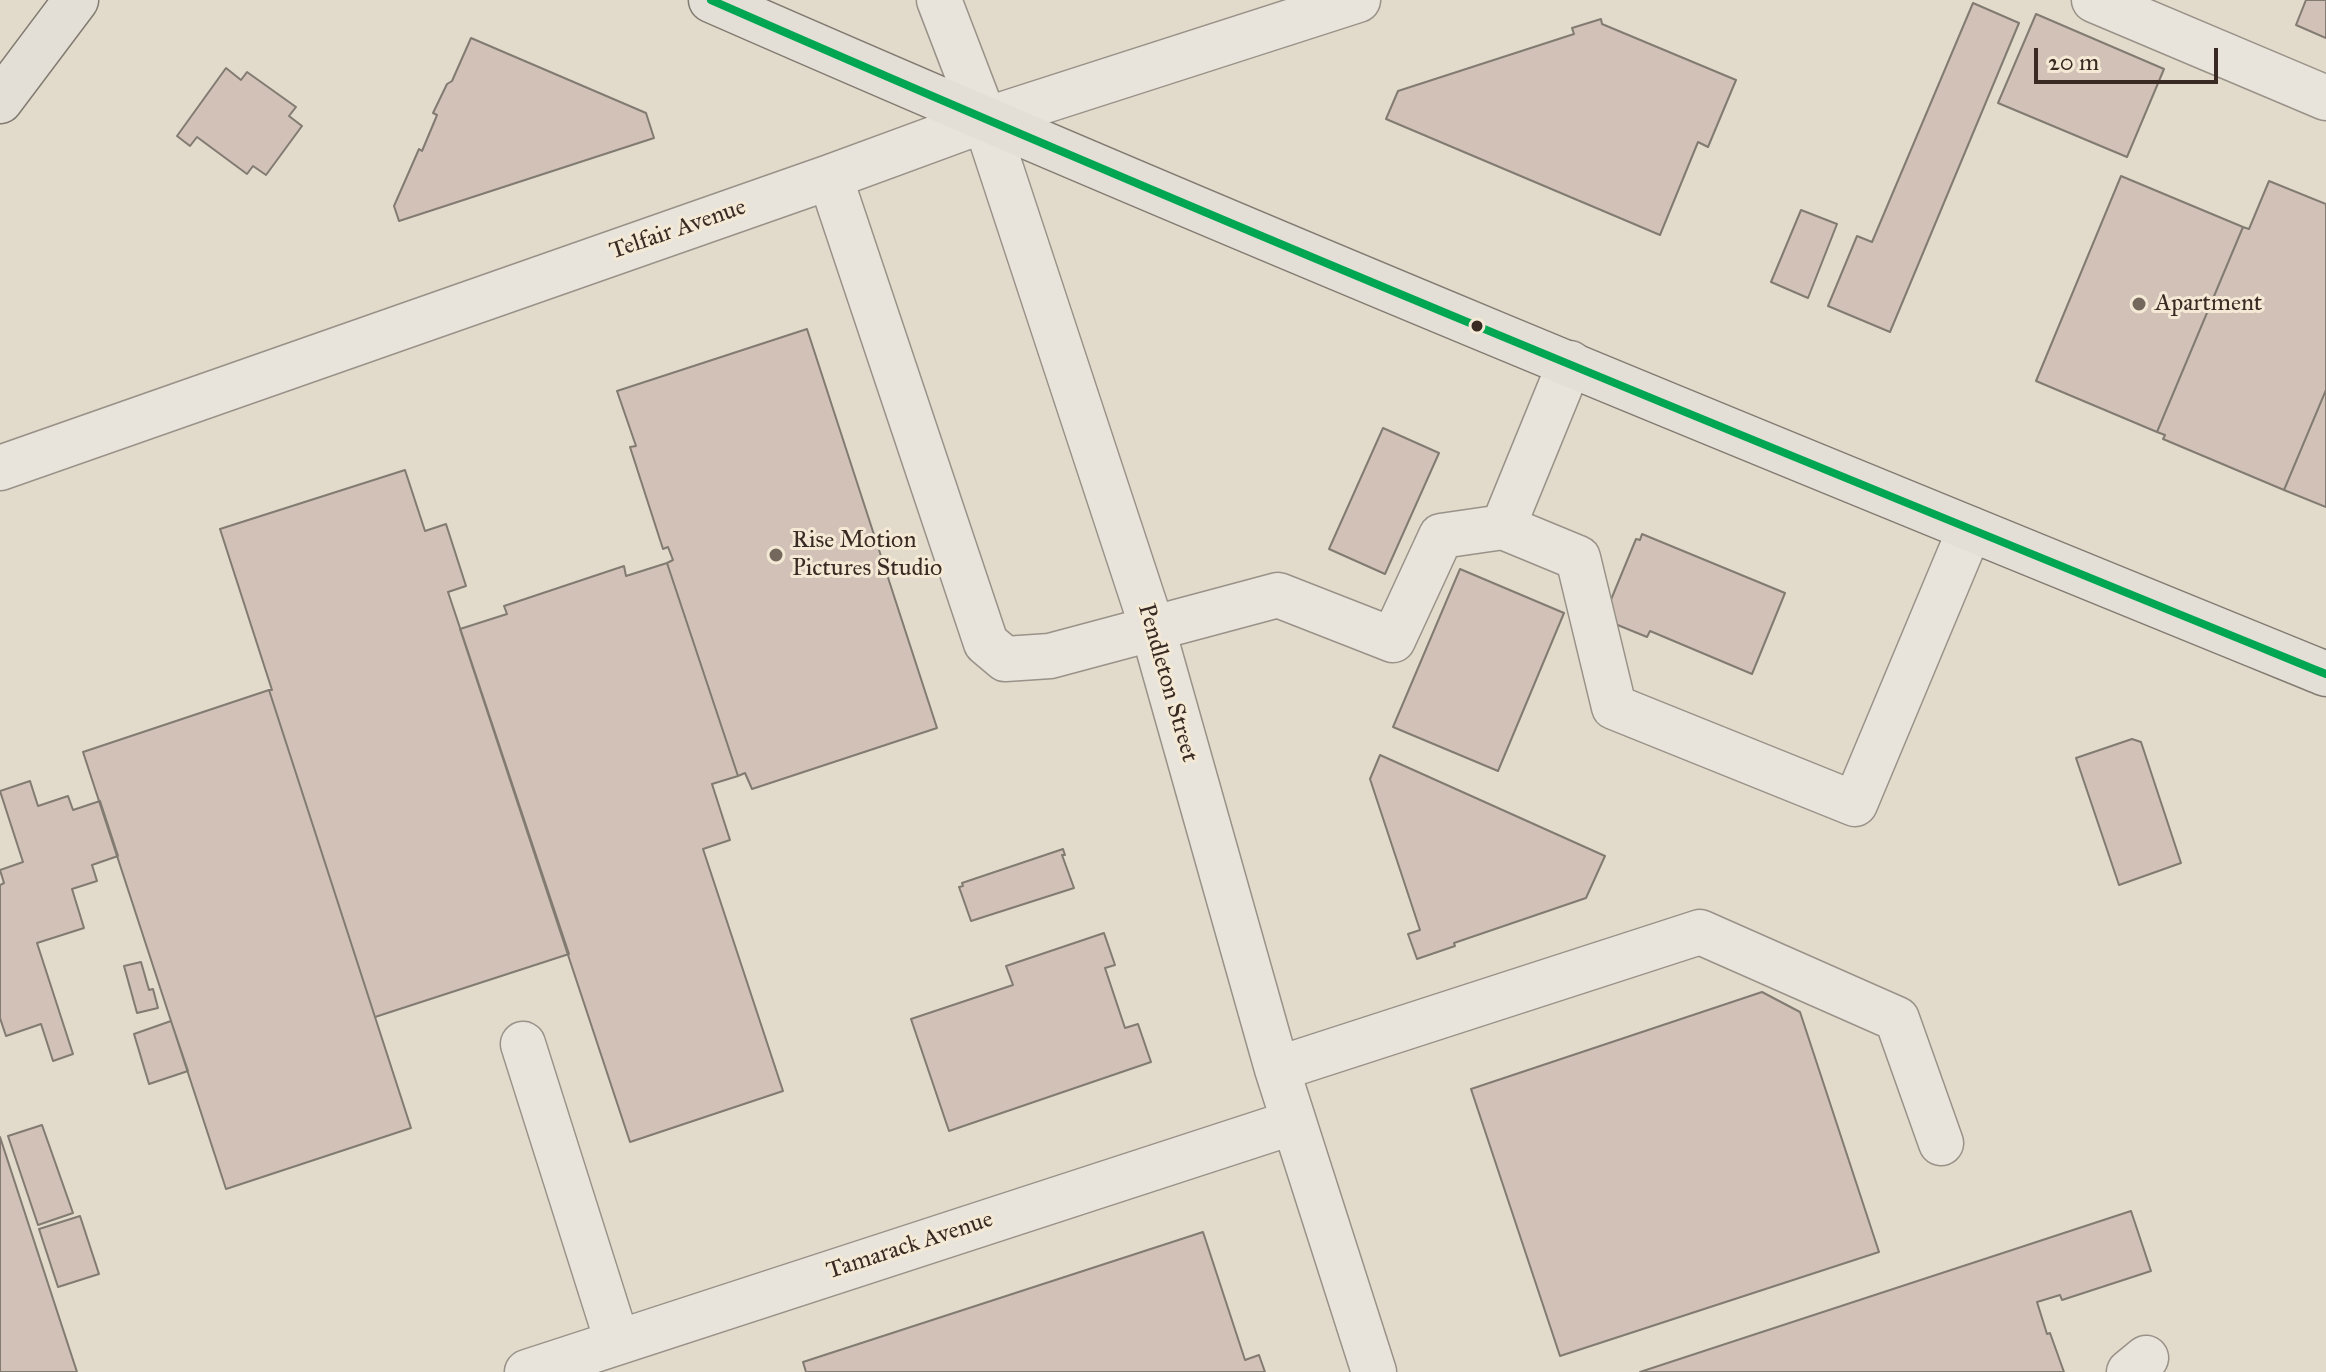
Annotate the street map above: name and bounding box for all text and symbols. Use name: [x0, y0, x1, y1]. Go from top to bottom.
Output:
scale bar: [2038, 32, 2222, 82]
text: 20 m: [2048, 47, 2099, 77]
street label: Telfair Avenue: [606, 193, 750, 267]
place label: Apartment: [2155, 290, 2262, 318]
marker: Apartment: [2130, 295, 2148, 313]
unlabelled marker: [1469, 318, 1485, 334]
place label: Rise Motion Pictures Studio: [792, 527, 942, 583]
marker: Rise Motion Pictures Studio: [767, 546, 785, 564]
street label: Pendleton Street: [1131, 601, 1203, 765]
street label: Tamarack Avenue: [823, 1206, 997, 1286]

